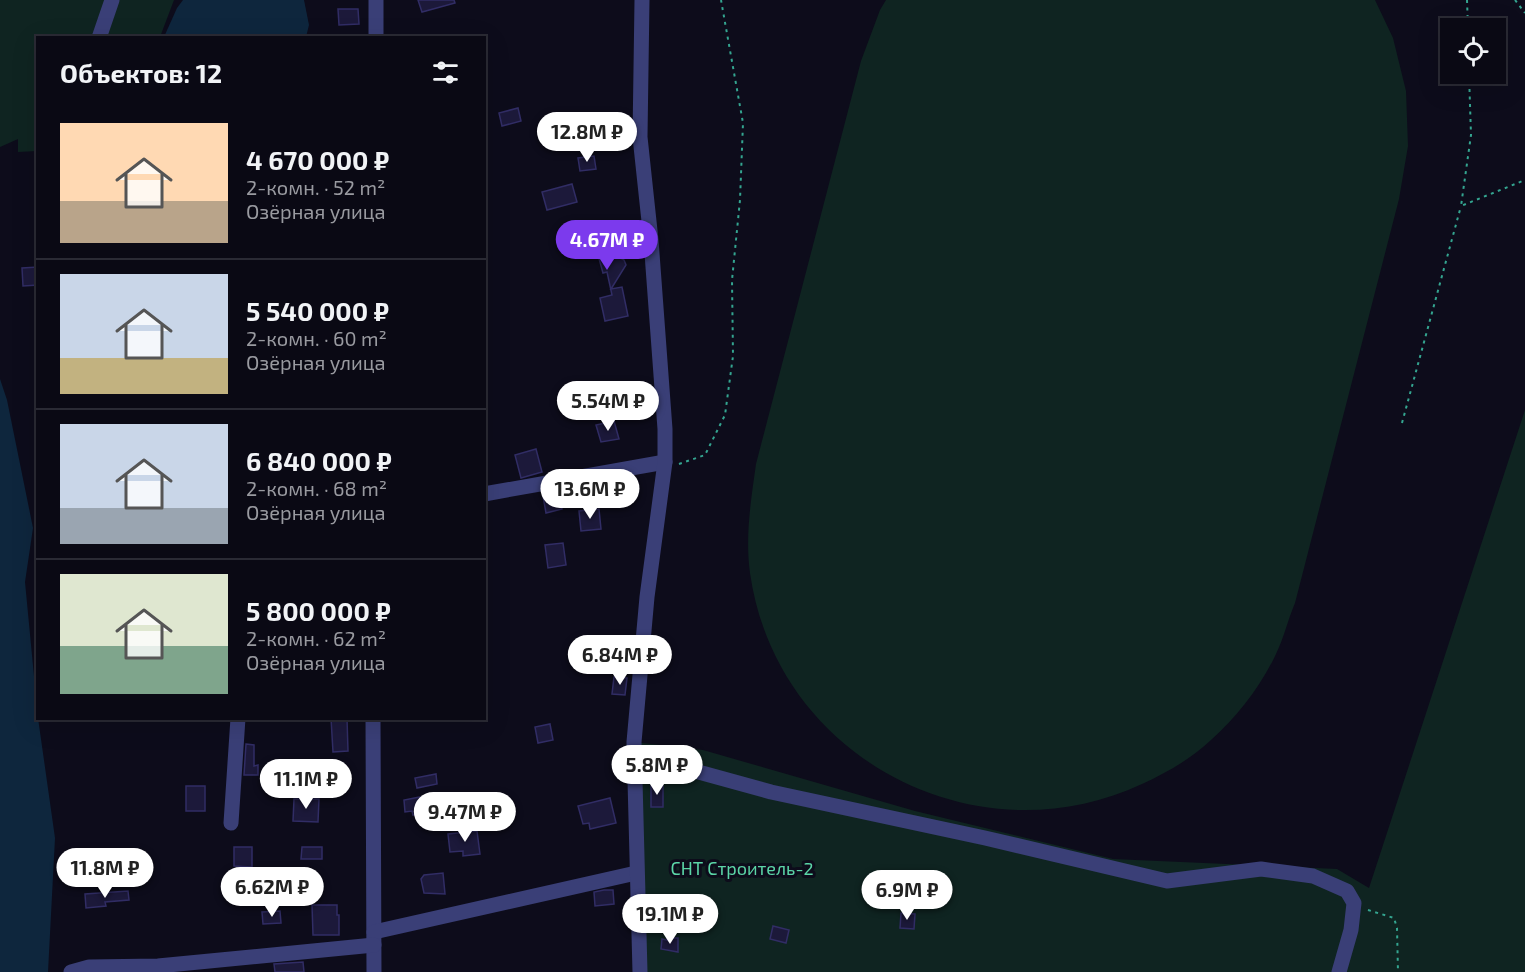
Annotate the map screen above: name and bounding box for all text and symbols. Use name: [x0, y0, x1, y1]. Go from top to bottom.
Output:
map controls: [1440, 18, 1506, 84]
button: locate: [1440, 18, 1506, 84]
icon: filters: [429, 56, 462, 89]
text: Объектов: 12: [60, 57, 222, 88]
pin: 12.8M ₽: [532, 112, 642, 163]
text: 12.8M ₽: [551, 119, 623, 143]
text: 4 670 000 ₽: [246, 144, 389, 175]
icon: home: [108, 147, 180, 219]
text: 2-комн. · 52 m²: [246, 175, 385, 199]
text: Озёрная улица: [246, 199, 386, 223]
pin: 4.67M ₽: [552, 220, 662, 271]
text: 4.67M ₽: [570, 227, 644, 251]
text: 5 540 000 ₽: [246, 295, 389, 326]
icon: home: [108, 298, 180, 370]
text: 2-комн. · 60 m²: [246, 326, 387, 350]
text: Озёрная улица: [246, 350, 386, 374]
pin: 5.54M ₽: [553, 381, 663, 432]
text: 5.54M ₽: [571, 388, 645, 412]
text: 6 840 000 ₽: [246, 445, 392, 476]
icon: home: [108, 448, 180, 520]
pin: 13.6M ₽: [535, 469, 645, 520]
text: 2-комн. · 68 m²: [246, 476, 387, 500]
text: 13.6M ₽: [554, 476, 626, 500]
text: Озёрная улица: [246, 500, 386, 524]
text: 5 800 000 ₽: [246, 595, 391, 626]
icon: home: [108, 598, 180, 670]
text: 2-комн. · 62 m²: [246, 626, 386, 650]
pin: 6.84M ₽: [565, 635, 675, 686]
text: 6.84M ₽: [582, 642, 658, 666]
text: Озёрная улица: [246, 650, 386, 674]
pin: 5.8M ₽: [608, 745, 706, 796]
text: 5.8M ₽: [626, 752, 688, 776]
pin: 11.1M ₽: [251, 759, 361, 810]
text: 11.1M ₽: [274, 766, 338, 790]
pin: 9.47M ₽: [410, 792, 520, 843]
text: 9.47M ₽: [428, 799, 502, 823]
pin: 11.8M ₽: [50, 848, 160, 899]
text: 11.8M ₽: [70, 855, 140, 879]
park label: СНТ Строитель-2: [670, 857, 814, 879]
pin: 6.62M ₽: [217, 867, 327, 918]
pin: 6.9M ₽: [858, 870, 956, 921]
text: 6.62M ₽: [235, 874, 309, 898]
text: 6.9M ₽: [876, 877, 938, 901]
pin: 19.1M ₽: [615, 894, 725, 945]
text: 19.1M ₽: [636, 901, 704, 925]

